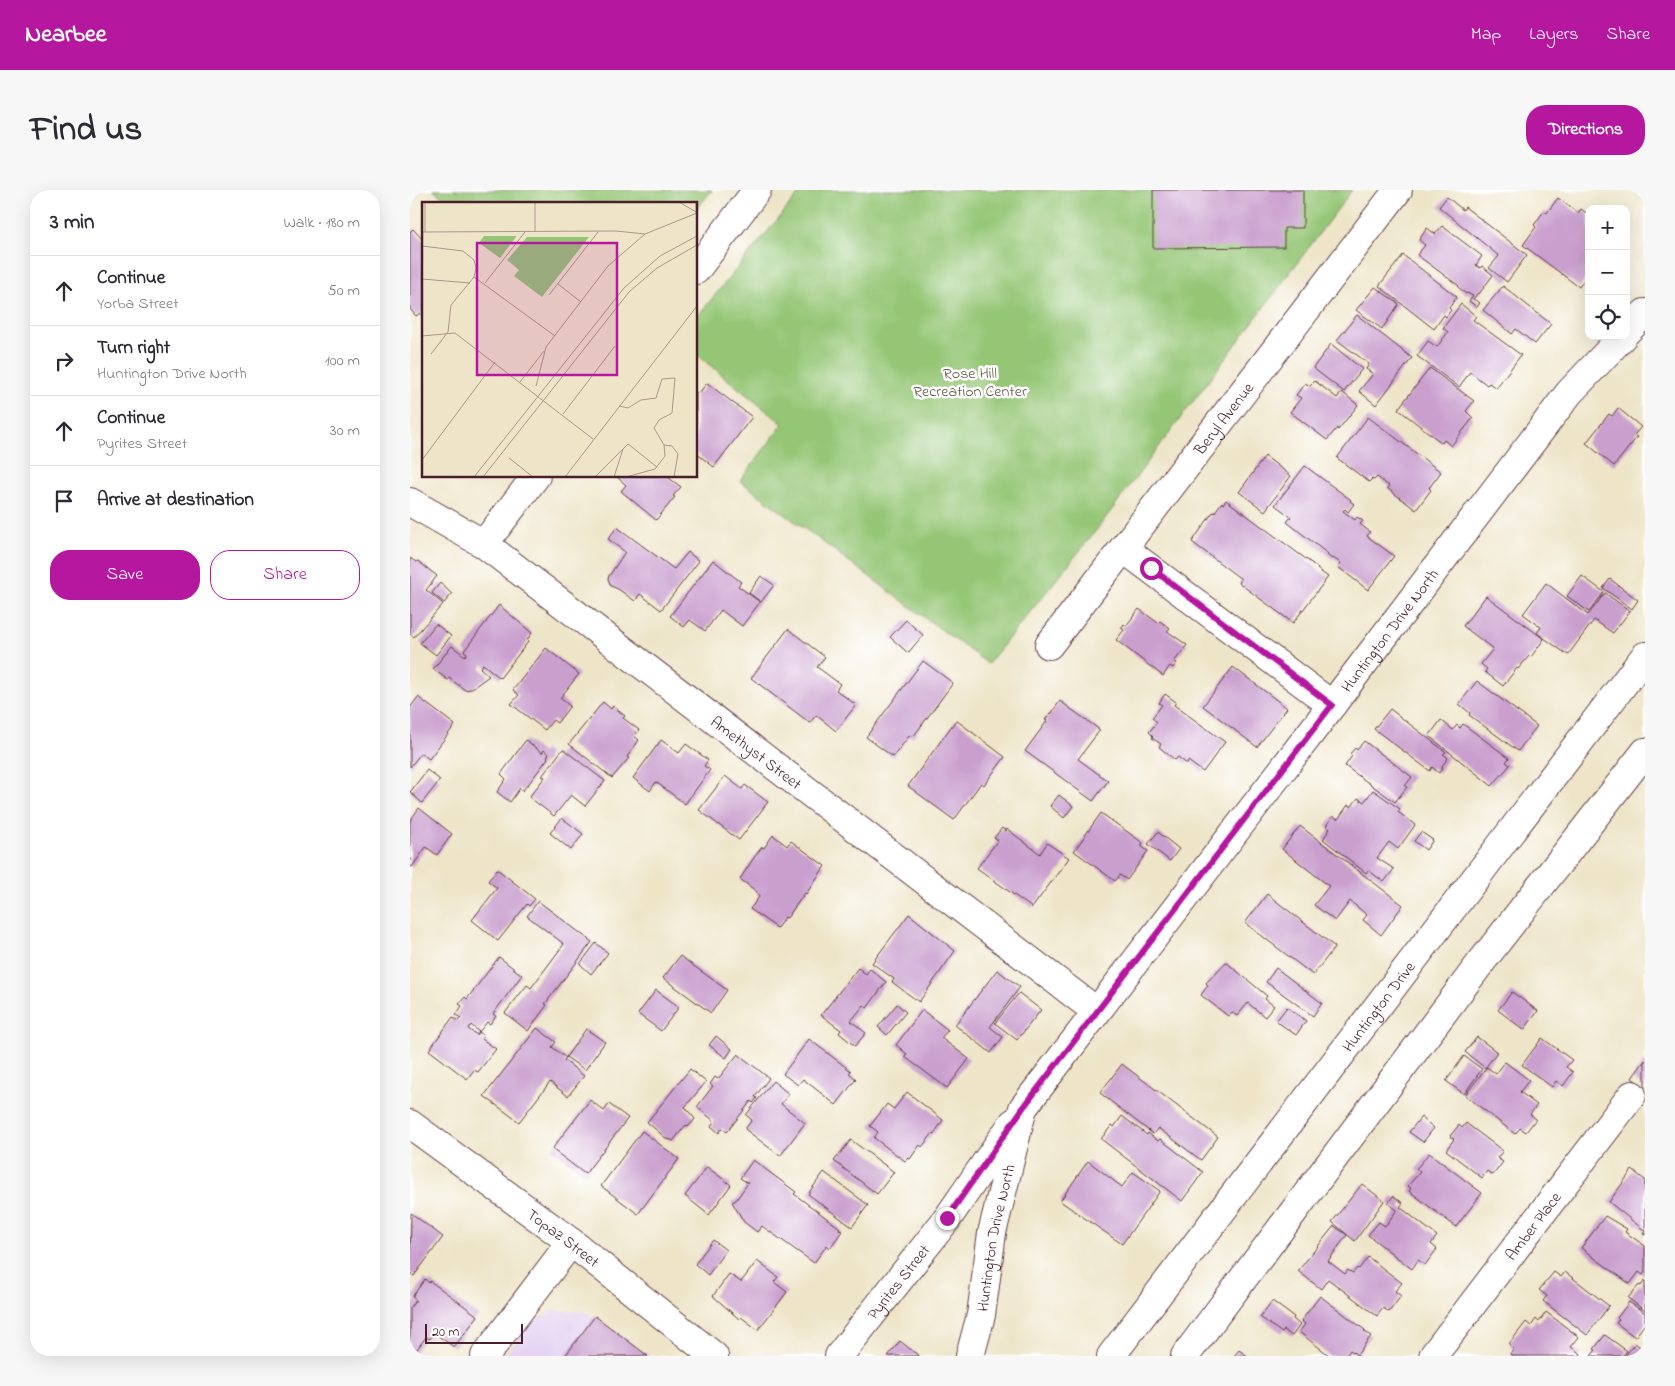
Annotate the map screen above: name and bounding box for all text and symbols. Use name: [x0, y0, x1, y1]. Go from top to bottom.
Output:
text: Nearbee: [25, 18, 107, 53]
text: Map: [1471, 22, 1501, 48]
text: Layers: [1529, 22, 1579, 48]
text: Share: [1607, 22, 1650, 48]
text: Find us: [30, 105, 142, 156]
button: Directions: [1526, 105, 1645, 155]
inset map: [422, 202, 698, 478]
map controls: [1585, 205, 1630, 340]
button: +: [1585, 205, 1630, 250]
text: 3 min: [50, 208, 94, 238]
text: Walk · 180 m: [283, 211, 360, 235]
button: −: [1585, 250, 1630, 295]
text: Continue: [97, 265, 165, 292]
icon: ahead: [50, 277, 78, 305]
text: 50 m: [328, 279, 360, 303]
text: Yorba Street: [97, 292, 179, 316]
button: locate: [1585, 295, 1630, 340]
text: Turn right: [97, 335, 170, 362]
icon: right: [50, 347, 78, 375]
text: 100 m: [325, 349, 360, 373]
text: Huntington Drive North: [97, 362, 247, 386]
park label: Rose Hill Recreation Center: [913, 362, 1027, 404]
street label: Beryl Avenue: [1188, 377, 1261, 462]
text: Continue: [97, 405, 165, 432]
icon: ahead: [50, 417, 78, 445]
text: 30 m: [330, 419, 360, 443]
text: Pyrites Street: [97, 432, 187, 456]
icon: arrive: [50, 487, 78, 515]
text: Arrive at destination: [97, 487, 254, 514]
button: Save: [50, 550, 200, 600]
button: Share: [210, 550, 360, 600]
route start: [1140, 557, 1163, 580]
street label: Huntington Drive North: [1336, 564, 1445, 698]
street label: Amethyst Street: [705, 711, 807, 797]
street label: Huntington Drive: [1337, 956, 1422, 1058]
street label: Huntington Drive North: [972, 1162, 1023, 1313]
street label: Amber Place: [1500, 1187, 1569, 1266]
street label: Topaz Street: [521, 1204, 604, 1275]
route end: [936, 1207, 959, 1230]
street label: Pyrites Street: [862, 1239, 937, 1325]
scale bar: [425, 1321, 522, 1344]
text: 20 m: [432, 1322, 459, 1343]

